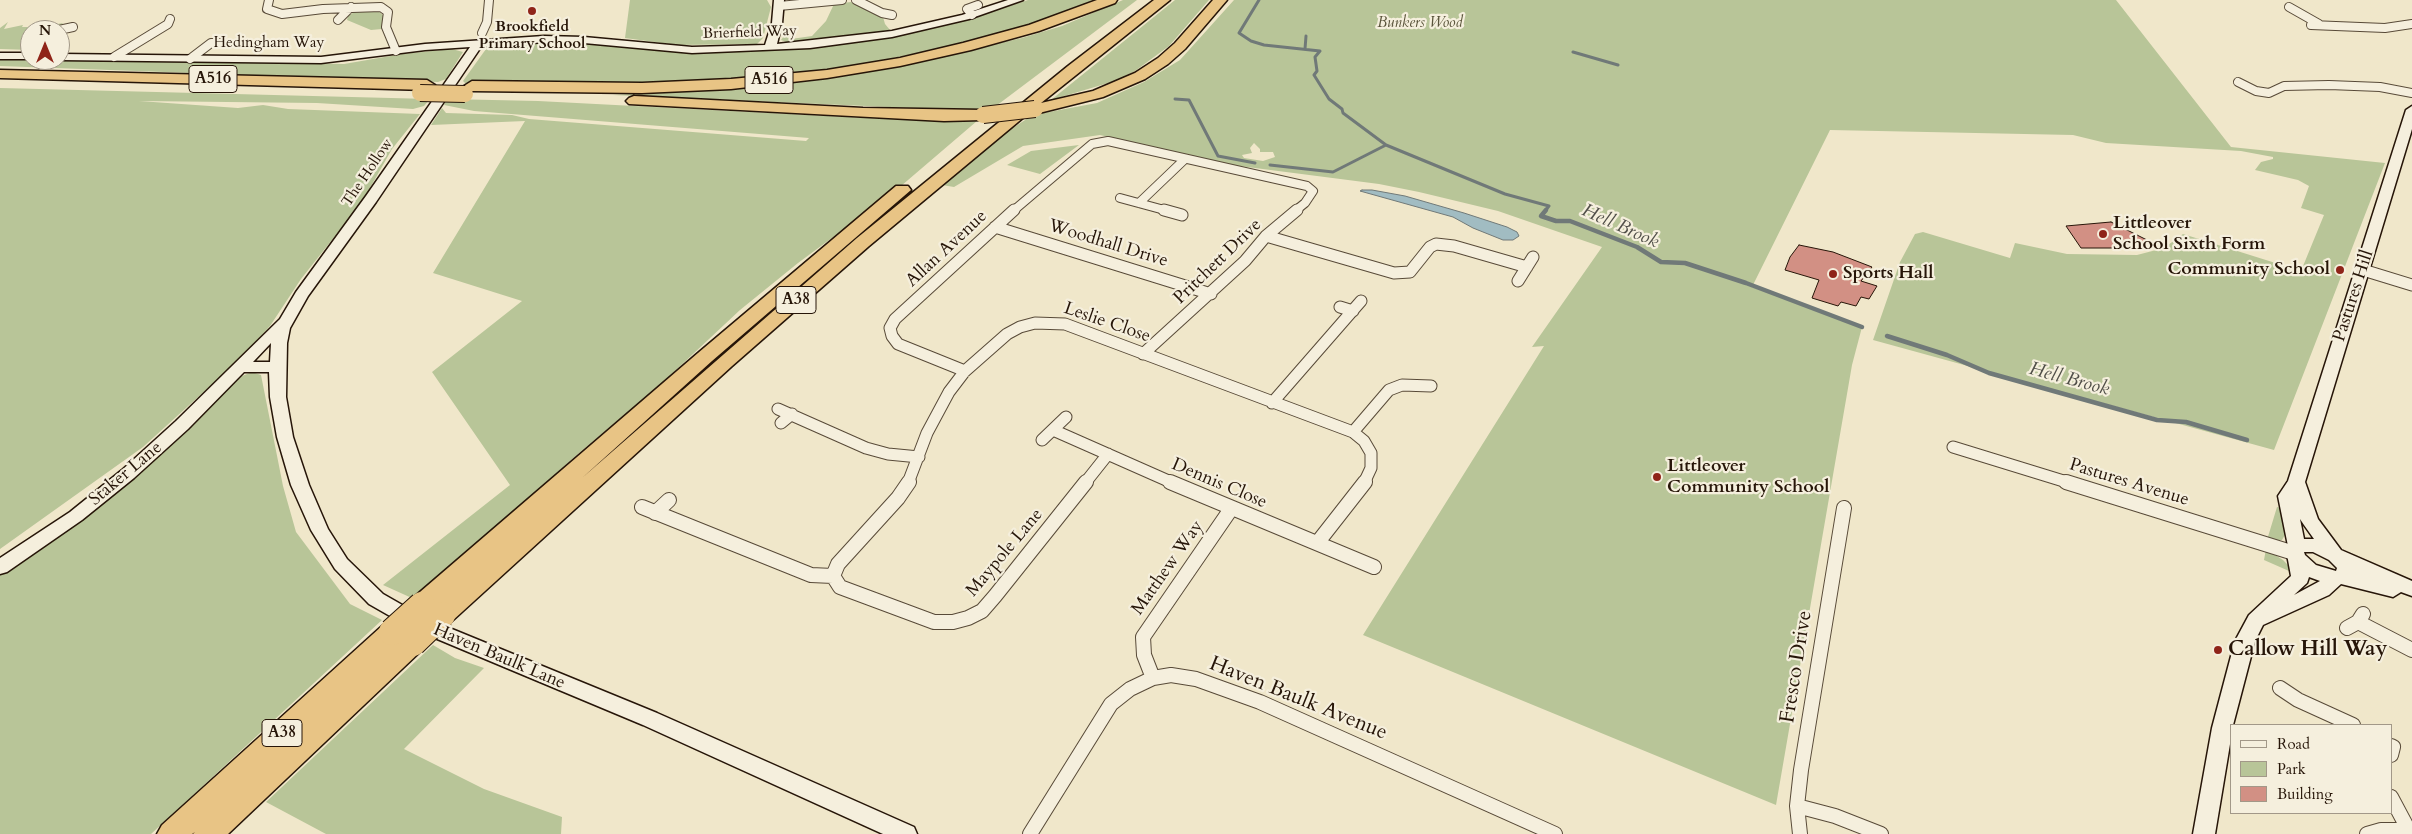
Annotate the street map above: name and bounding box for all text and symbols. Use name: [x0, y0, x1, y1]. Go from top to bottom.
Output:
marker: Brookfield Primary School: [526, 5, 538, 17]
park label: Bunkers Wood: [1377, 15, 1463, 33]
place label: Brookfield Primary School: [479, 19, 585, 54]
north arrow: [20, 20, 70, 70]
text: N: [39, 21, 51, 40]
street label: Brierfield Way: [703, 22, 797, 44]
street label: Hedingham Way: [214, 35, 324, 53]
road number: A516: [189, 66, 237, 92]
road number: A516: [745, 66, 793, 94]
street label: The Hollow: [339, 135, 397, 211]
water label: Hell Brook: [1578, 200, 1662, 254]
street label: Allan Avenue: [902, 206, 992, 292]
place label: Littleover School Sixth Form: [2113, 213, 2265, 255]
street label: Pritchett Drive: [1170, 215, 1266, 309]
street label: Woodhall Drive: [1046, 216, 1170, 272]
marker: Littleover School Sixth Form: [2097, 228, 2109, 240]
street label: Pastures Hill: [2329, 248, 2379, 344]
place label: Community School: [2167, 259, 2330, 281]
place label: Sports Hall: [1843, 263, 1933, 285]
marker: Community School: [2334, 264, 2346, 276]
marker: Sports Hall: [1827, 268, 1839, 280]
road number: A38: [776, 286, 816, 314]
street label: Leslie Close: [1061, 298, 1153, 348]
water label: Hell Brook: [2026, 358, 2112, 402]
street label: Staker Lane: [85, 437, 167, 511]
street label: Dennis Close: [1168, 454, 1270, 514]
street label: Pastures Avenue: [2067, 455, 2191, 511]
place label: Littleover Community School: [1667, 456, 1830, 498]
marker: Littleover Community School: [1651, 471, 1663, 483]
street label: Maypole Lane: [962, 505, 1048, 601]
street label: Matthew Way: [1127, 517, 1209, 619]
street label: Fresco Drive: [1776, 609, 1818, 725]
street label: Haven Baulk Lane: [430, 619, 568, 695]
place label: Callow Hill Way: [2228, 637, 2387, 663]
marker: Callow Hill Way: [2212, 644, 2224, 656]
street label: Haven Baulk Avenue: [1205, 652, 1391, 746]
road number: A38: [262, 720, 302, 746]
legend: [2230, 724, 2392, 814]
text: Road: [2277, 734, 2310, 754]
text: Park: [2277, 759, 2306, 779]
text: Building: [2277, 784, 2333, 804]

